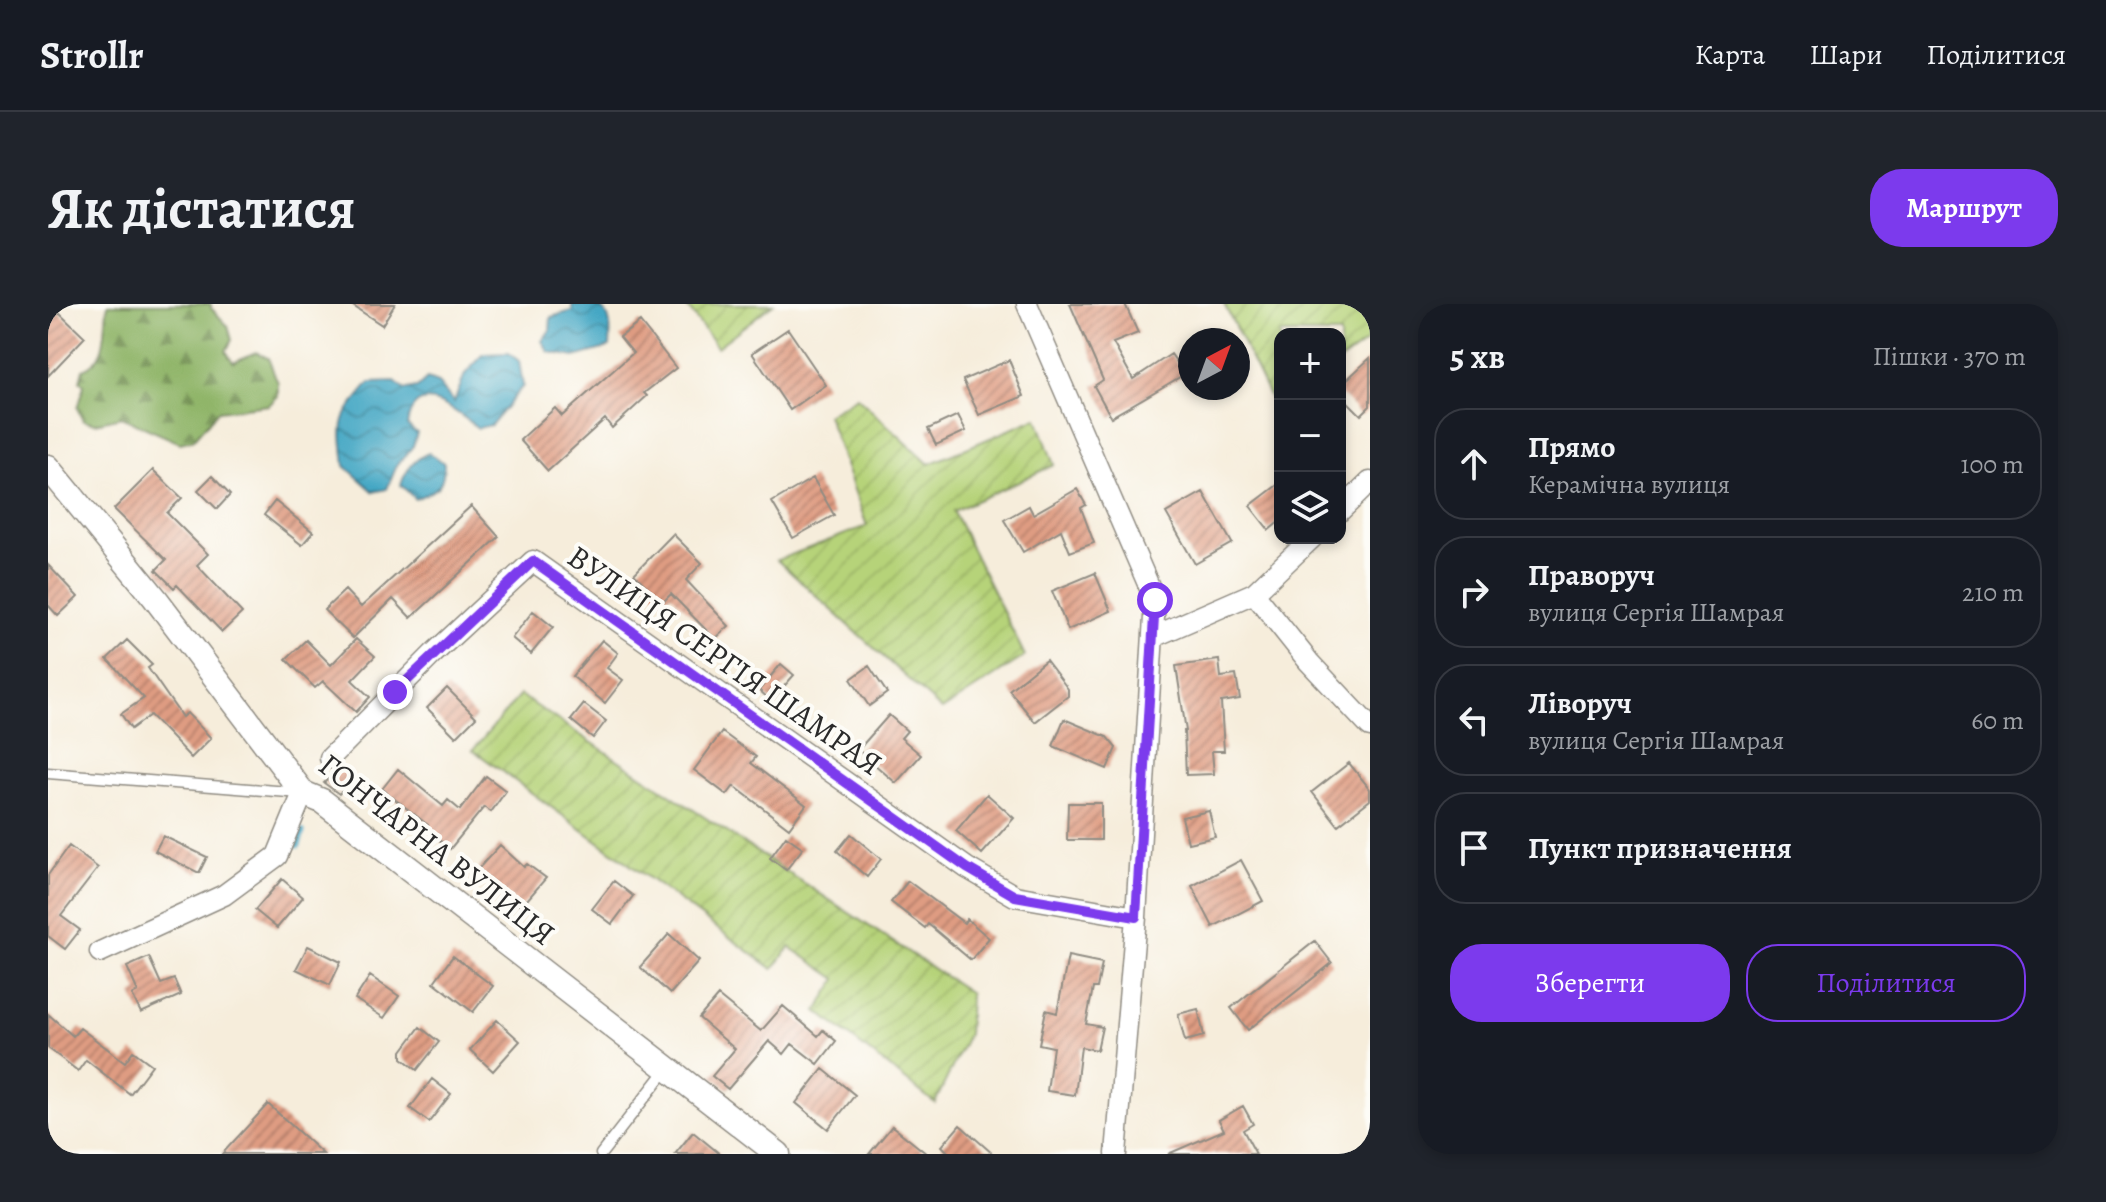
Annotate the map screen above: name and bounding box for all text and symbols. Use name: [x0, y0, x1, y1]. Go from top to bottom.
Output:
text: Strollr: [40, 29, 144, 81]
text: Карта: [1695, 36, 1765, 74]
text: Шари: [1809, 36, 1883, 74]
text: Поділитися: [1927, 36, 2066, 74]
button: Маршрут: [1870, 169, 2058, 247]
text: Як дістатися: [48, 170, 356, 246]
north arrow: [1178, 328, 1250, 400]
map controls: [1274, 328, 1346, 544]
button: +: [1274, 328, 1346, 400]
text: 5 хв: [1450, 333, 1505, 380]
text: Пішки · 370 m: [1873, 339, 2026, 374]
button: −: [1274, 400, 1346, 472]
text: Прямо: [1528, 427, 1615, 467]
icon: ahead: [1452, 442, 1496, 486]
text: 100 m: [1961, 447, 2024, 482]
text: Керамічна вулиця: [1528, 467, 1730, 502]
button: layers: [1274, 472, 1346, 544]
street label: ВУЛИЦЯ СЕРГІЯ ШАМРАЯ: [559, 535, 891, 785]
text: Праворуч: [1528, 555, 1655, 595]
icon: right: [1452, 570, 1496, 614]
text: 210 m: [1962, 575, 2024, 610]
route start: [1137, 582, 1173, 618]
text: вулиця Сергія Шамрая: [1528, 595, 1784, 630]
route end: [377, 674, 413, 710]
text: Ліворуч: [1528, 683, 1632, 723]
icon: left: [1452, 698, 1496, 742]
text: 60 m: [1971, 703, 2024, 738]
text: вулиця Сергія Шамрая: [1528, 723, 1784, 758]
street label: ГОНЧАРНА ВУЛИЦЯ: [310, 743, 564, 955]
icon: arrive: [1452, 826, 1496, 870]
text: Пункт призначення: [1528, 828, 1792, 868]
button: Зберегти: [1450, 944, 1730, 1022]
button: Поділитися: [1746, 944, 2026, 1022]

